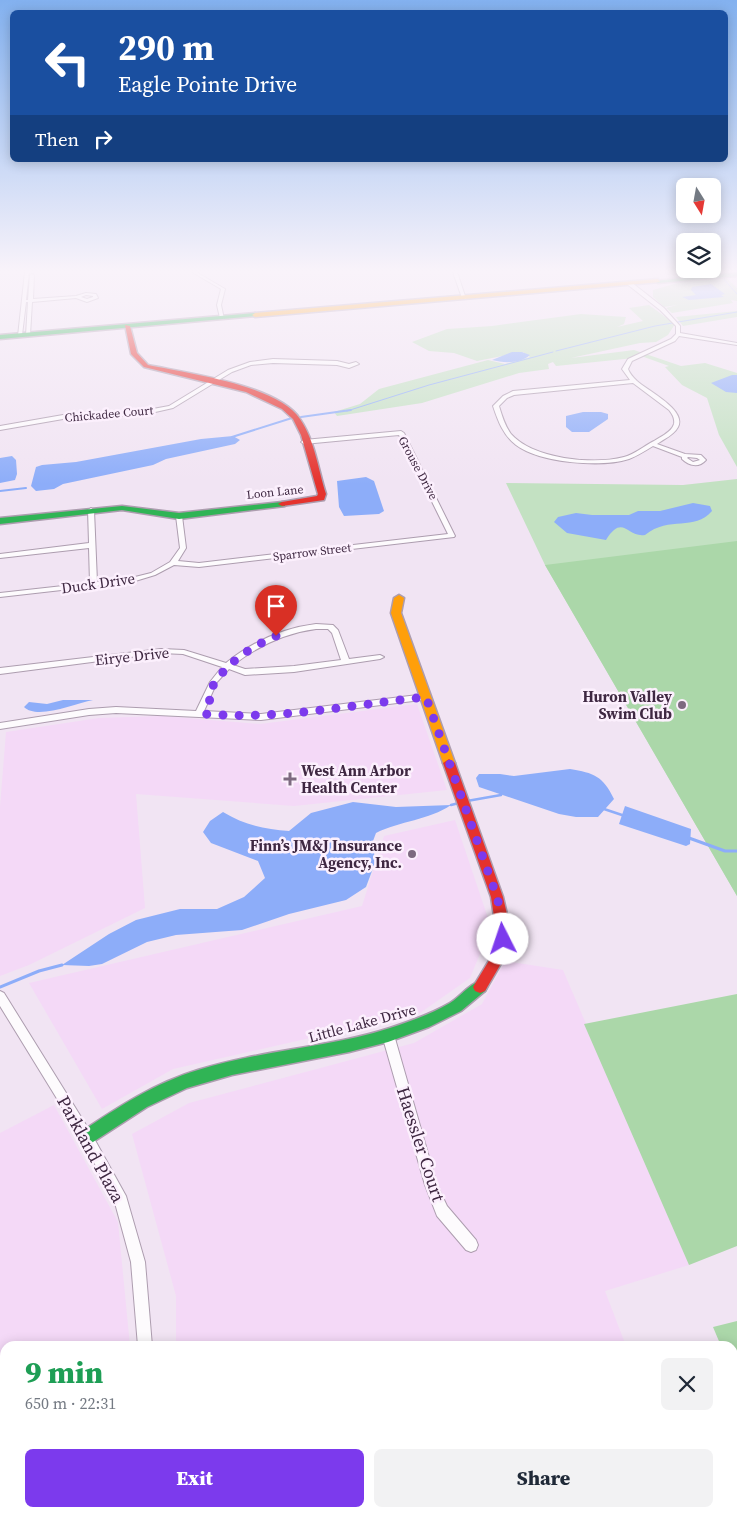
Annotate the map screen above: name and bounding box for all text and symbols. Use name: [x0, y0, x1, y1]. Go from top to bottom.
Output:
text: 290 m: [118, 24, 214, 72]
icon: left: [35, 30, 100, 95]
text: Eagle Pointe Drive: [118, 69, 297, 99]
icon: right: [89, 125, 117, 153]
text: Then: [35, 126, 79, 152]
north arrow: [676, 178, 721, 222]
map controls: [676, 178, 721, 278]
button: layers: [676, 233, 721, 278]
street label: Chickadee Court: [64, 402, 154, 426]
street label: Grouse Drive: [395, 433, 441, 503]
street label: Loon Lane: [246, 481, 304, 503]
street label: Sparrow Street: [272, 539, 352, 565]
street label: Duck Drive: [60, 567, 137, 599]
pin: [255, 585, 297, 636]
icon: arrive: [262, 592, 290, 620]
street label: Eirye Drive: [94, 642, 171, 670]
place label: Huron Valley Swim Club: [583, 686, 672, 724]
marker: Huron Valley Swim Club: [676, 699, 688, 711]
place label: West Ann Arbor Health Center: [301, 760, 411, 798]
marker: West Ann Arbor Health Center: [283, 772, 297, 786]
place label: Finn’s JM&J Insurance Agency, Inc.: [250, 835, 402, 873]
marker: Finn’s JM&J Insurance Agency, Inc.: [406, 848, 418, 860]
position arrow: [476, 912, 528, 964]
street label: Little Lake Drive: [306, 998, 419, 1047]
street label: Haessler Court: [391, 1083, 451, 1205]
street label: Parkland Plaza: [51, 1091, 131, 1208]
text: 9 min: [25, 1352, 103, 1393]
button: close: [661, 1358, 713, 1410]
text: 650 m · 22:31: [25, 1392, 116, 1414]
button: Exit: [25, 1449, 364, 1507]
button: Share: [374, 1449, 713, 1507]

